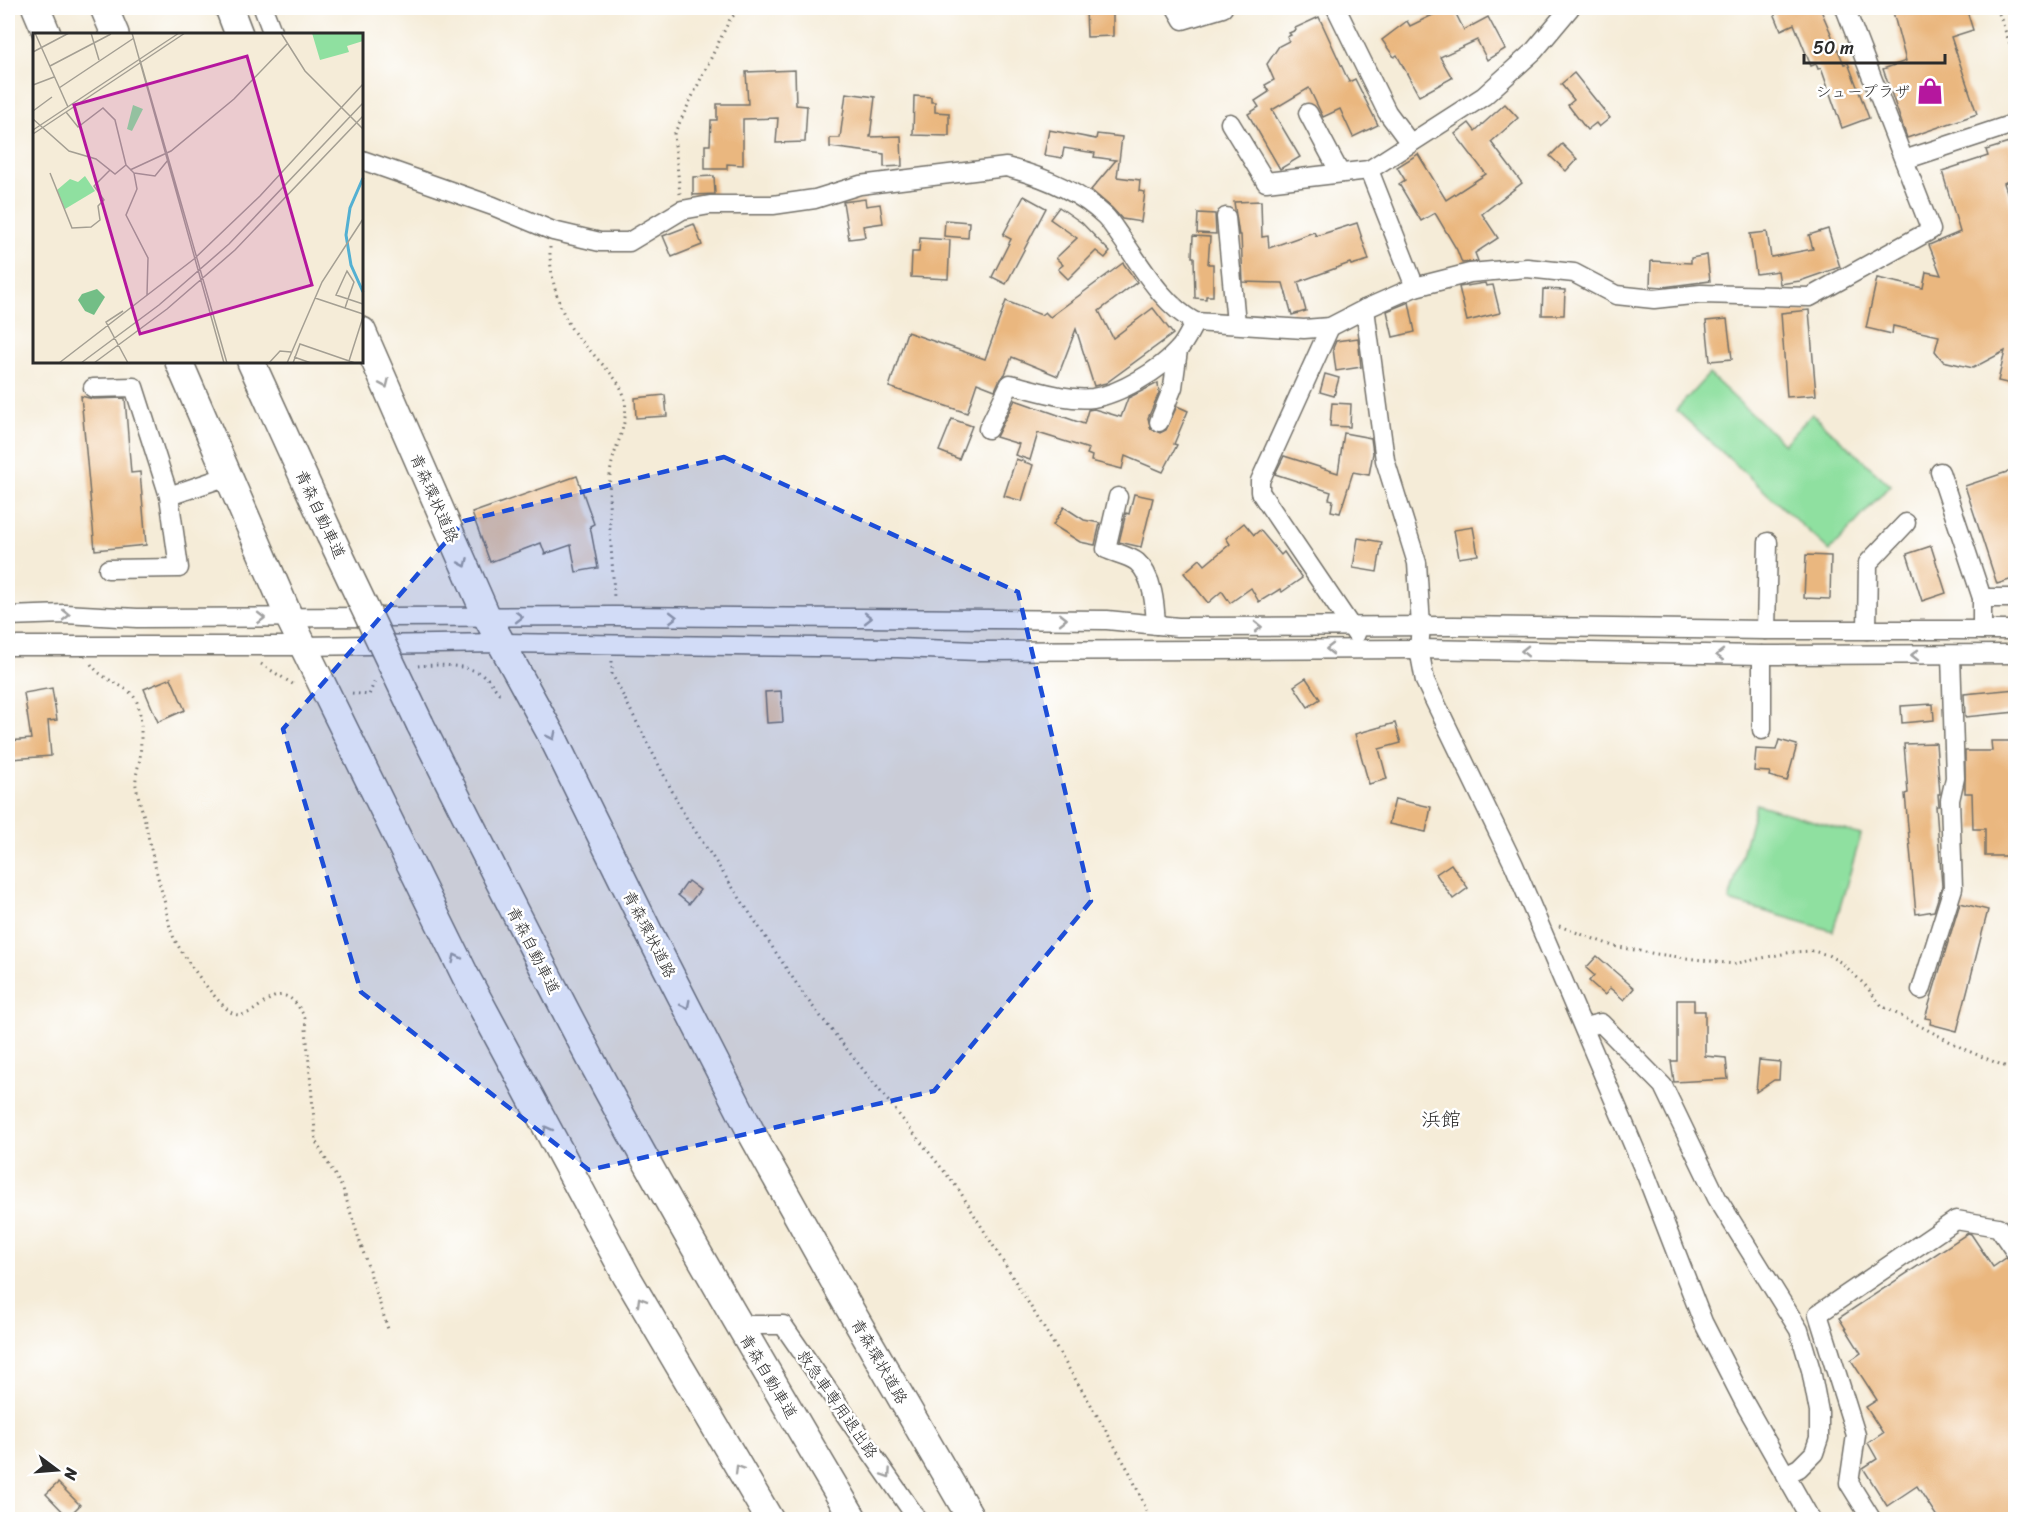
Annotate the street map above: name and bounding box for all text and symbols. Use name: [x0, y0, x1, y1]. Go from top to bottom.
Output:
scale bar: [1804, 27, 1945, 65]
text: 50 m: [1813, 32, 1854, 64]
inset map: [33, 33, 363, 363]
shop icon: シュープラザ: [1915, 76, 1945, 106]
place label: シュープラザ: [1816, 77, 1910, 106]
one-way arrow: [378, 378, 390, 389]
street label: 青森環状道路: [402, 448, 467, 548]
street label: 青森自動車道: [287, 465, 354, 564]
one-way arrow: [456, 556, 468, 567]
one-way arrow: [61, 608, 70, 621]
one-way arrow: [256, 611, 265, 624]
one-way arrow: [514, 611, 523, 623]
one-way arrow: [669, 611, 678, 623]
one-way arrow: [864, 612, 873, 624]
one-way arrow: [1059, 613, 1068, 625]
one-way arrow: [1253, 620, 1262, 633]
one-way arrow: [1326, 643, 1335, 655]
one-way arrow: [1521, 644, 1530, 657]
one-way arrow: [1716, 648, 1725, 661]
one-way arrow: [1911, 649, 1920, 661]
one-way arrow: [545, 730, 556, 741]
street label: 青森環状道路: [615, 885, 684, 984]
street label: 青森自動車道: [499, 901, 568, 1000]
one-way arrow: [452, 953, 464, 964]
one-way arrow: [678, 999, 690, 1010]
district label: 浜館: [1421, 1102, 1461, 1137]
one-way arrow: [543, 1126, 554, 1137]
one-way arrow: [636, 1297, 648, 1307]
street label: 青森環状道路: [843, 1312, 916, 1410]
street label: 青森自動車道: [731, 1328, 806, 1425]
street label: 救急車専用退出路: [789, 1344, 886, 1465]
north arrow: [27, 1440, 87, 1500]
text: N: [55, 1464, 87, 1484]
one-way arrow: [735, 1465, 747, 1475]
one-way arrow: [880, 1468, 891, 1479]

